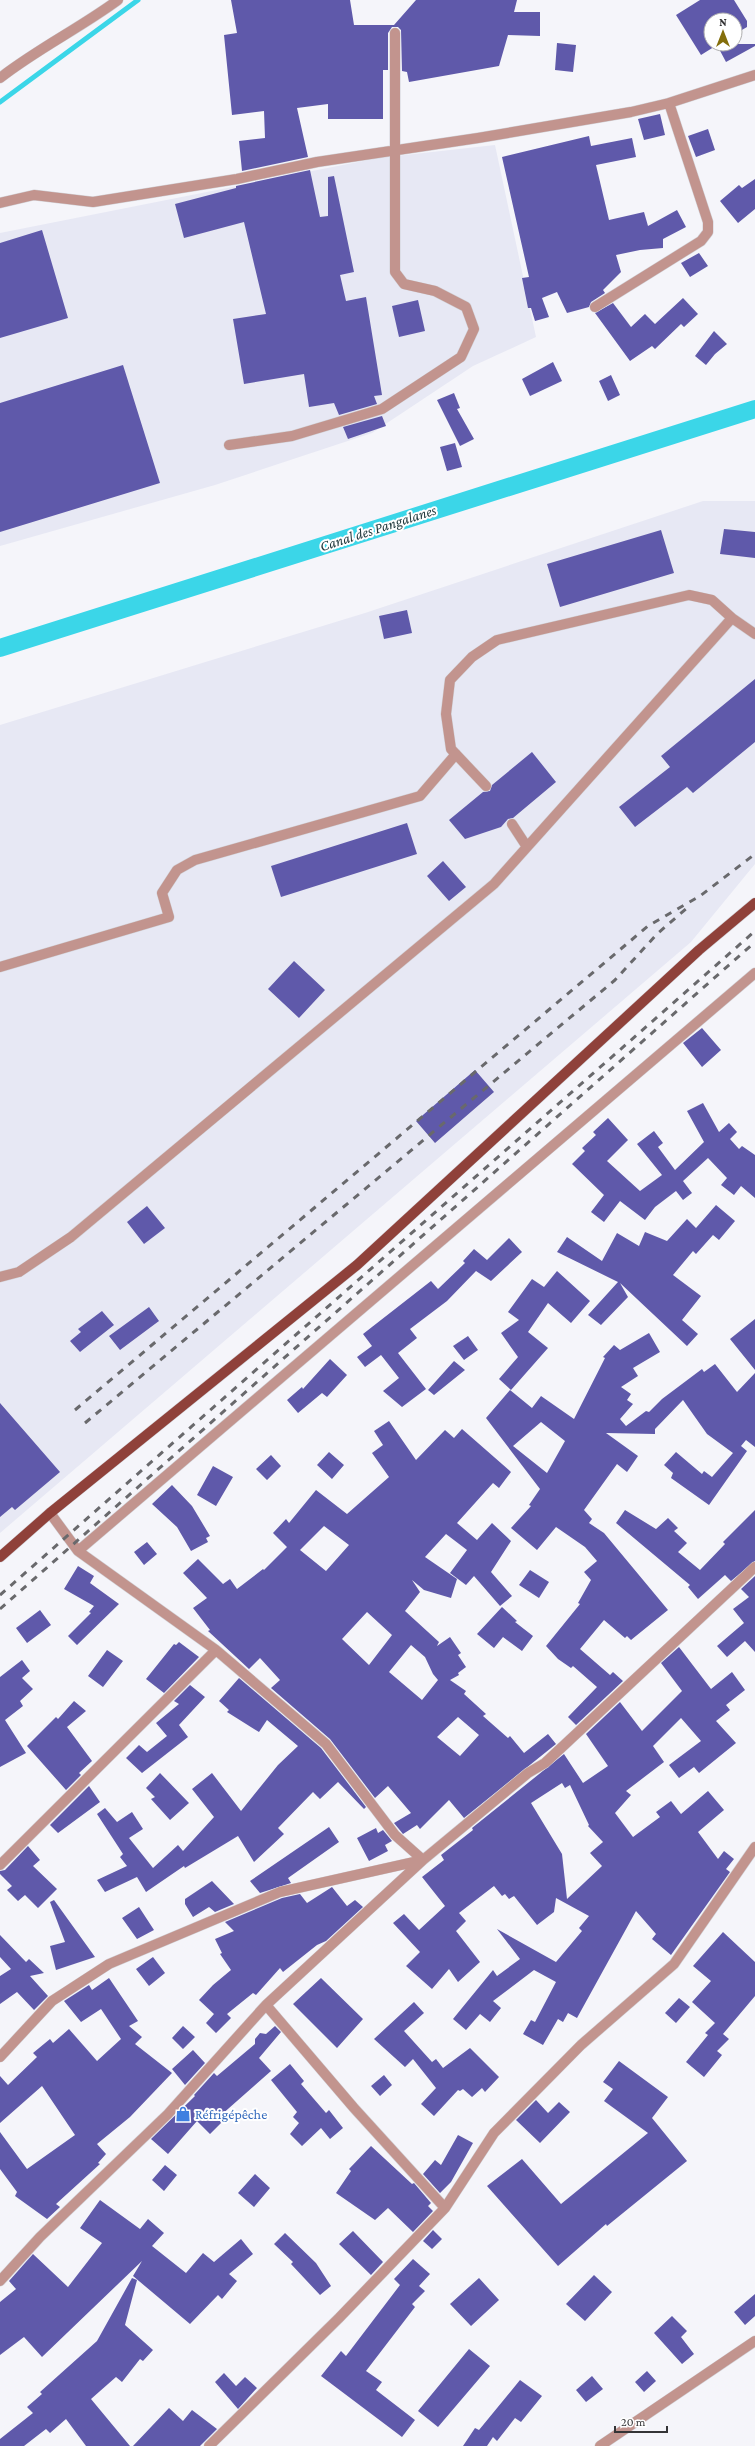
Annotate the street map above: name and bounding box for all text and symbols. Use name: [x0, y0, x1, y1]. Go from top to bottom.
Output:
north arrow: [703, 12, 743, 52]
text: N: [719, 16, 727, 28]
water label: Canal des Pangalanes: [318, 502, 439, 555]
shop icon: Réfrigépêche: [174, 2105, 192, 2123]
place label: Réfrigépêche: [195, 2106, 267, 2122]
scale bar: [615, 2408, 667, 2434]
text: 20 m: [621, 2415, 646, 2429]

